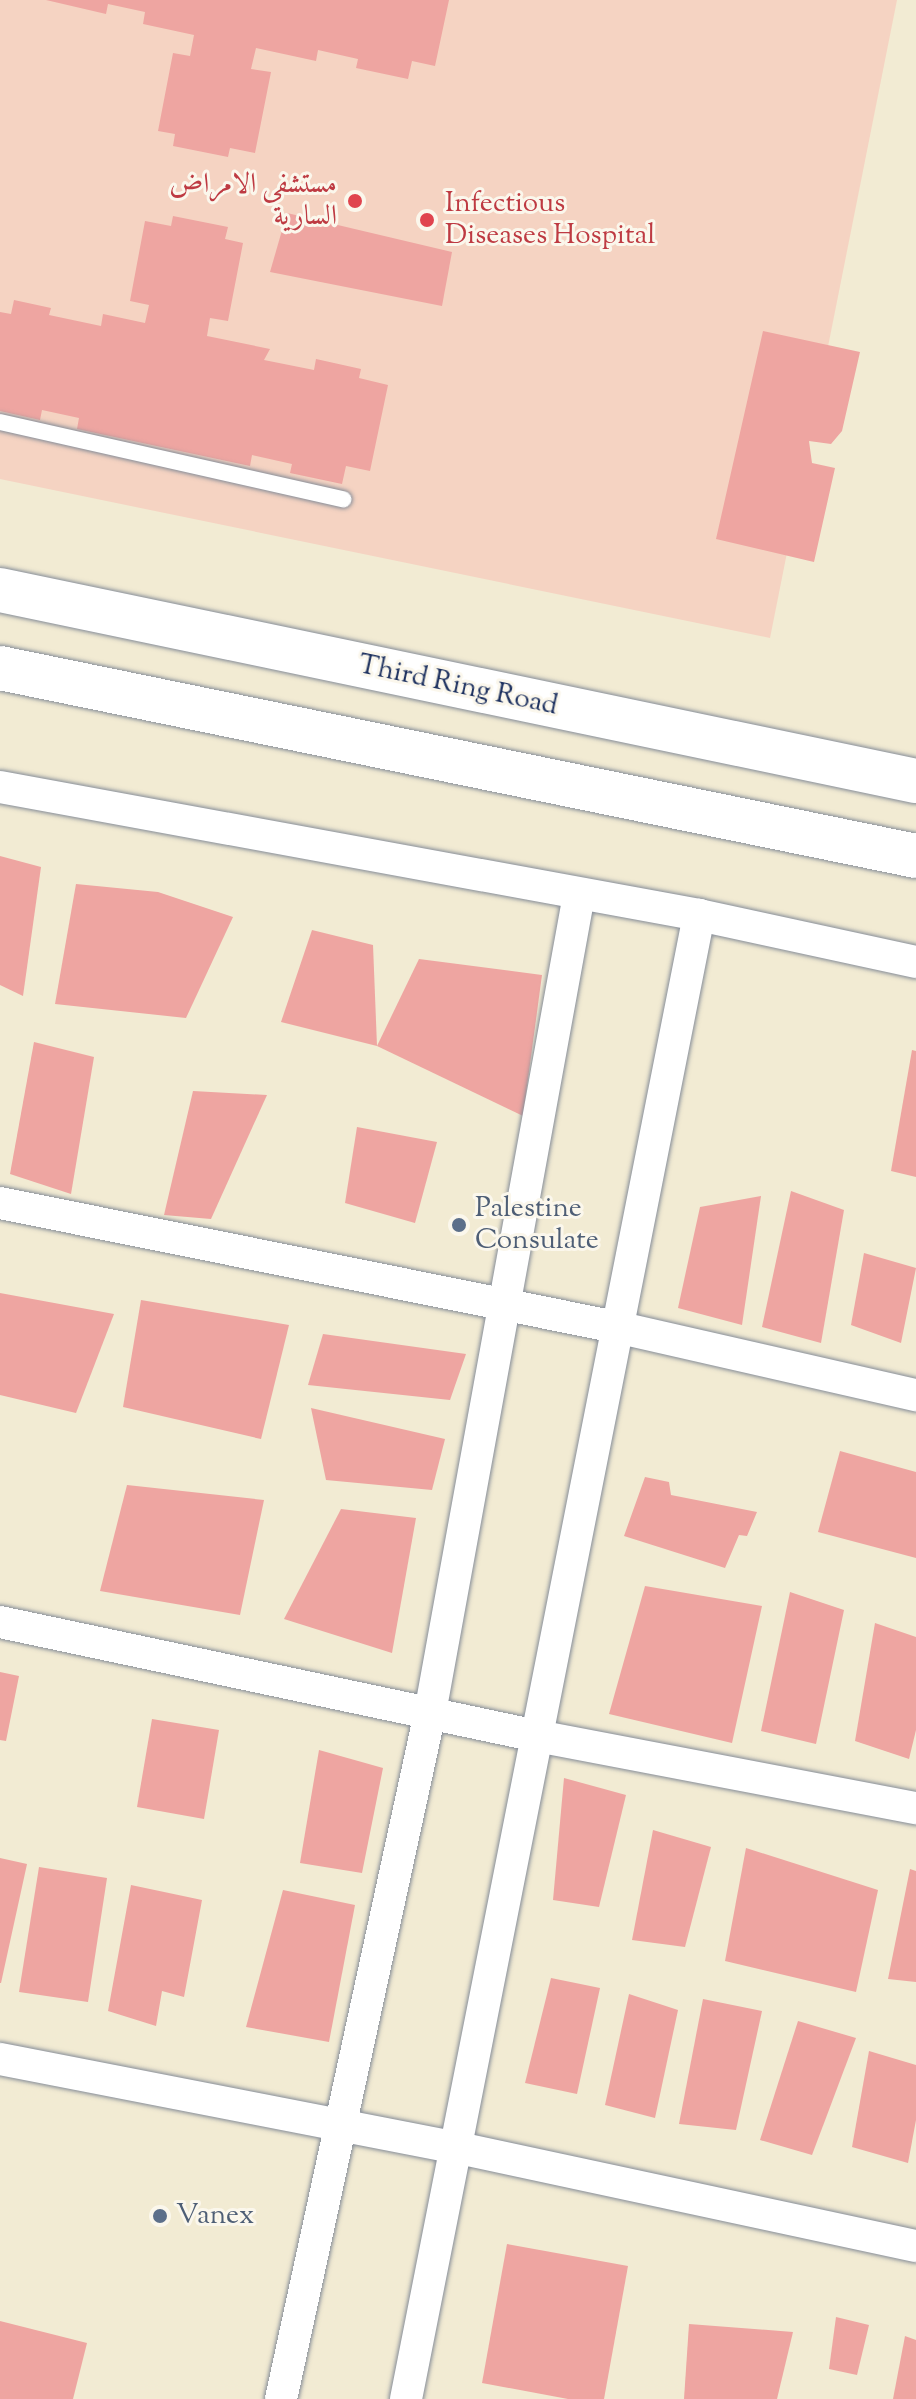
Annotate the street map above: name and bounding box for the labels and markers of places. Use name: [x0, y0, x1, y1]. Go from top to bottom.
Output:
place label: مستشفى الامراض السارية: [169, 168, 337, 234]
place label: Infectious Diseases Hospital: [445, 187, 655, 253]
marker: مستشفى الامراض السارية: [344, 190, 366, 212]
marker: Infectious Diseases Hospital: [416, 209, 438, 231]
place label: Palestine Consulate: [475, 1192, 599, 1258]
marker: Palestine Consulate: [450, 1216, 468, 1234]
place label: Vanex: [176, 2199, 254, 2233]
marker: Vanex: [151, 2207, 169, 2225]

